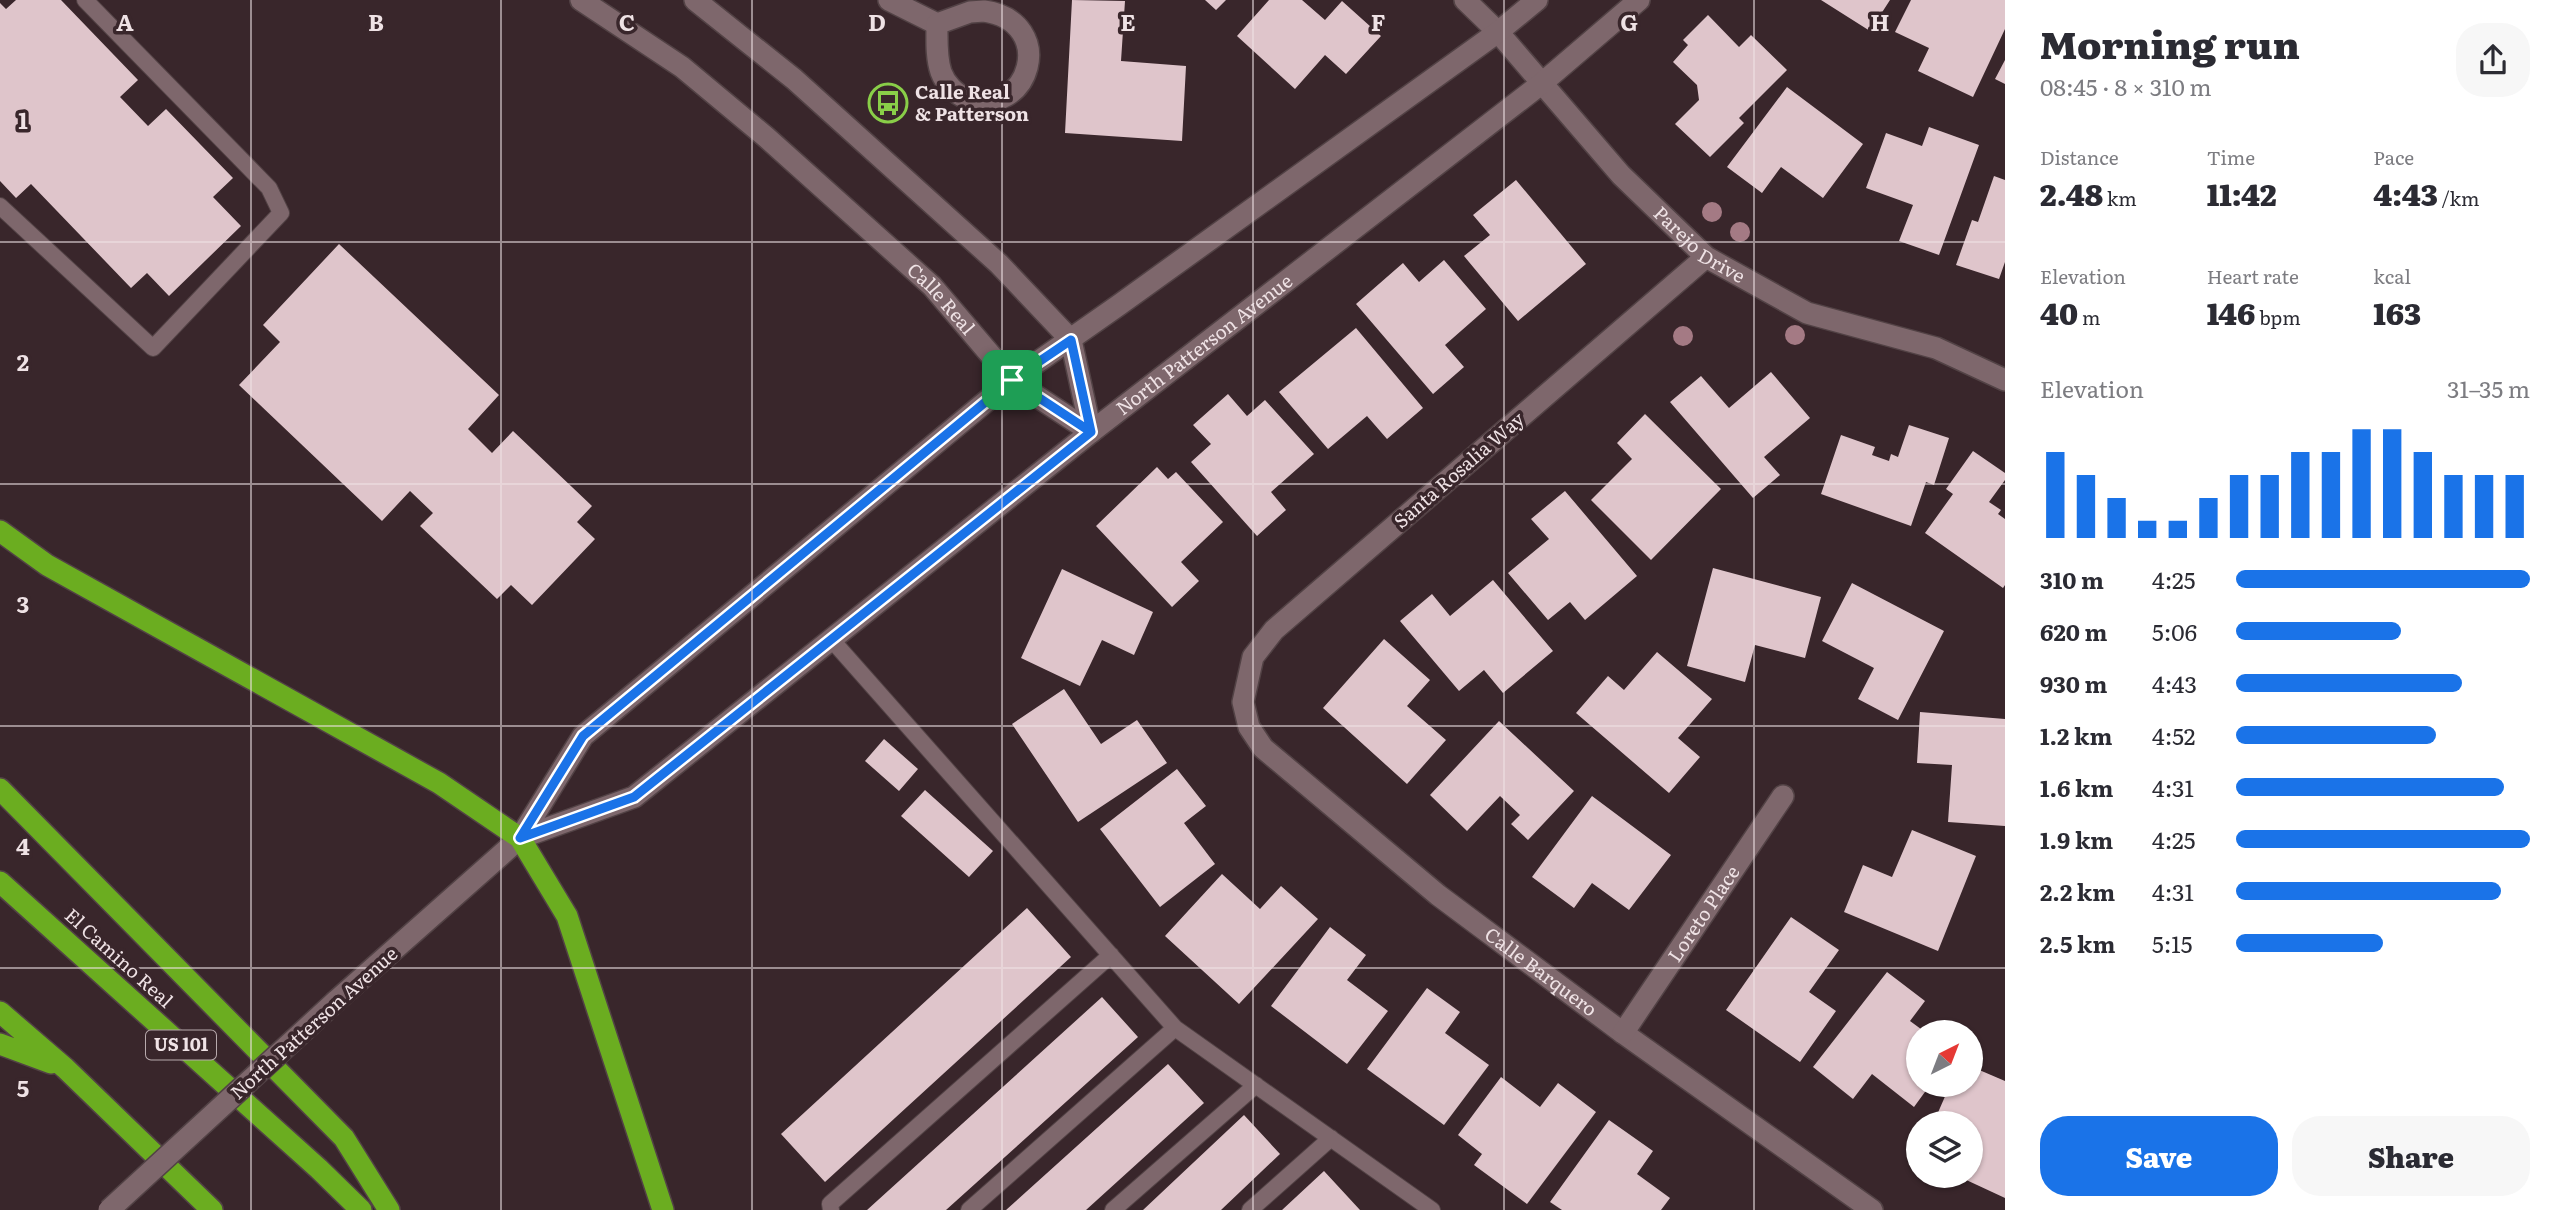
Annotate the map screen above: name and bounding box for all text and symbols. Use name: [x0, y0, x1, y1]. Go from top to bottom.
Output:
text: A: [116, 4, 134, 38]
text: B: [368, 4, 384, 38]
text: C: [619, 4, 635, 38]
text: D: [868, 4, 886, 38]
text: E: [1120, 4, 1136, 38]
text: F: [1371, 4, 1386, 38]
text: G: [1620, 4, 1638, 38]
text: H: [1870, 4, 1890, 38]
text: Morning run: [2040, 14, 2300, 71]
button: share: [2456, 23, 2530, 97]
text: 08:45 · 8 × 310 m: [2040, 69, 2212, 103]
place label: Calle Real & Patterson: [915, 77, 1029, 127]
bus stop icon: Calle Real & Patterson: [867, 82, 909, 124]
text: 1: [18, 102, 28, 136]
text: Distance: [2040, 143, 2119, 171]
text: Time: [2207, 143, 2255, 171]
text: Pace: [2373, 143, 2414, 171]
text: 2.48: [2040, 171, 2103, 215]
text: 11:42: [2207, 171, 2277, 215]
text: 4:43: [2373, 171, 2438, 215]
text: km: [2103, 184, 2137, 212]
text: /km: [2438, 184, 2480, 212]
street label: Parejo Drive: [1648, 199, 1751, 289]
street label: Calle Real: [902, 255, 982, 340]
text: Elevation: [2040, 262, 2126, 290]
text: Heart rate: [2207, 262, 2299, 290]
text: kcal: [2373, 262, 2411, 290]
street label: North Patterson Avenue: [1109, 266, 1298, 421]
text: 40: [2040, 290, 2078, 334]
text: 146: [2207, 290, 2255, 334]
text: 163: [2373, 290, 2421, 334]
text: m: [2078, 303, 2100, 331]
text: bpm: [2255, 303, 2301, 331]
text: 2: [17, 344, 29, 378]
pin: [982, 350, 1042, 410]
icon: arrive: [993, 361, 1031, 399]
text: Elevation: [2040, 371, 2144, 405]
text: 31–35 m: [2447, 371, 2530, 405]
street label: Santa Rosalia Way: [1387, 405, 1530, 534]
text: 310 m: [2040, 562, 2104, 596]
text: 4:25: [2152, 562, 2195, 596]
text: 3: [17, 586, 29, 620]
text: 620 m: [2040, 614, 2107, 648]
text: 5:06: [2152, 614, 2197, 648]
text: 930 m: [2040, 666, 2108, 700]
text: 4:43: [2152, 666, 2197, 700]
text: 1.2 km: [2040, 718, 2112, 752]
text: 4:52: [2152, 718, 2195, 752]
text: 1.6 km: [2040, 770, 2113, 804]
text: 4:31: [2152, 770, 2194, 804]
text: 1.9 km: [2040, 822, 2113, 856]
text: 4:25: [2152, 822, 2195, 856]
text: 4: [16, 828, 30, 862]
street label: Loreto Place: [1660, 859, 1746, 967]
text: 2.2 km: [2040, 874, 2115, 908]
text: 4:31: [2152, 874, 2194, 908]
street label: El Camino Real: [59, 901, 180, 1014]
street label: Calle Barquero: [1480, 920, 1604, 1022]
text: 2.5 km: [2040, 926, 2115, 960]
text: 5:15: [2152, 926, 2192, 960]
street label: North Patterson Avenue: [224, 939, 403, 1105]
north arrow: [1906, 1020, 1983, 1097]
map controls: [1906, 1020, 1983, 1188]
road number: US 101: [146, 1030, 216, 1060]
text: 5: [17, 1070, 29, 1104]
button: layers: [1906, 1111, 1983, 1188]
button: Save: [2040, 1116, 2278, 1196]
button: Share: [2292, 1116, 2530, 1196]

